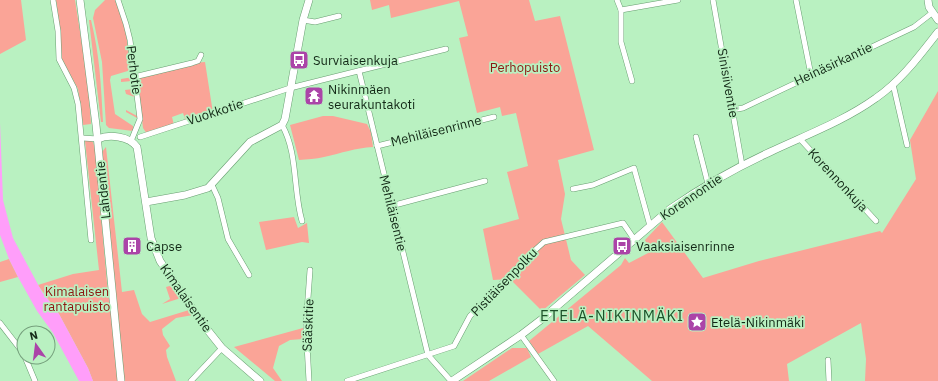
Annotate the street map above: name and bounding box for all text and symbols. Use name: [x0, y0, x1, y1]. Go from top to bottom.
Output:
street label: Heinäsirkantie: [791, 38, 875, 90]
street label: Perhotie: [123, 45, 145, 95]
street label: Sinisiiventie: [714, 47, 742, 119]
bus stop icon: Surviaisenkuja: [288, 49, 310, 71]
place label: Surviaisenkuja: [313, 52, 398, 69]
park label: Perhopuisto: [490, 59, 560, 76]
place label: Nikinmäen seurakuntakoti: [328, 81, 415, 113]
temple icon: Nikinmäen seurakuntakoti: [303, 85, 325, 107]
street label: Vuokkotie: [185, 95, 245, 129]
street label: Mehiläisenrinne: [389, 112, 483, 150]
street label: Korennonkuja: [804, 145, 872, 215]
street label: Lahdentie: [92, 160, 114, 220]
street label: Korennontie: [657, 170, 725, 224]
street label: Mehiläisentie: [375, 173, 411, 253]
building icon: Capse: [121, 235, 143, 257]
bus stop icon: Vaaksiaisenrinne: [611, 235, 633, 257]
place label: Capse: [146, 238, 182, 255]
place label: Vaaksiaisenrinne: [636, 238, 735, 255]
street label: Pistiäisenpolku: [467, 244, 541, 320]
street label: Kimalaisentie: [156, 261, 216, 335]
park label: Kimalaisen rantapuisto: [44, 283, 110, 315]
street label: Sääskitie: [299, 298, 317, 352]
district label: ETELÄ-NIKINMÄKI: [540, 306, 684, 325]
place icon: Etelä-Nikinmäki: [686, 311, 708, 333]
place label: Etelä-Nikinmäki: [711, 314, 804, 331]
north arrow: [16, 325, 56, 365]
text: N: [28, 328, 39, 343]

